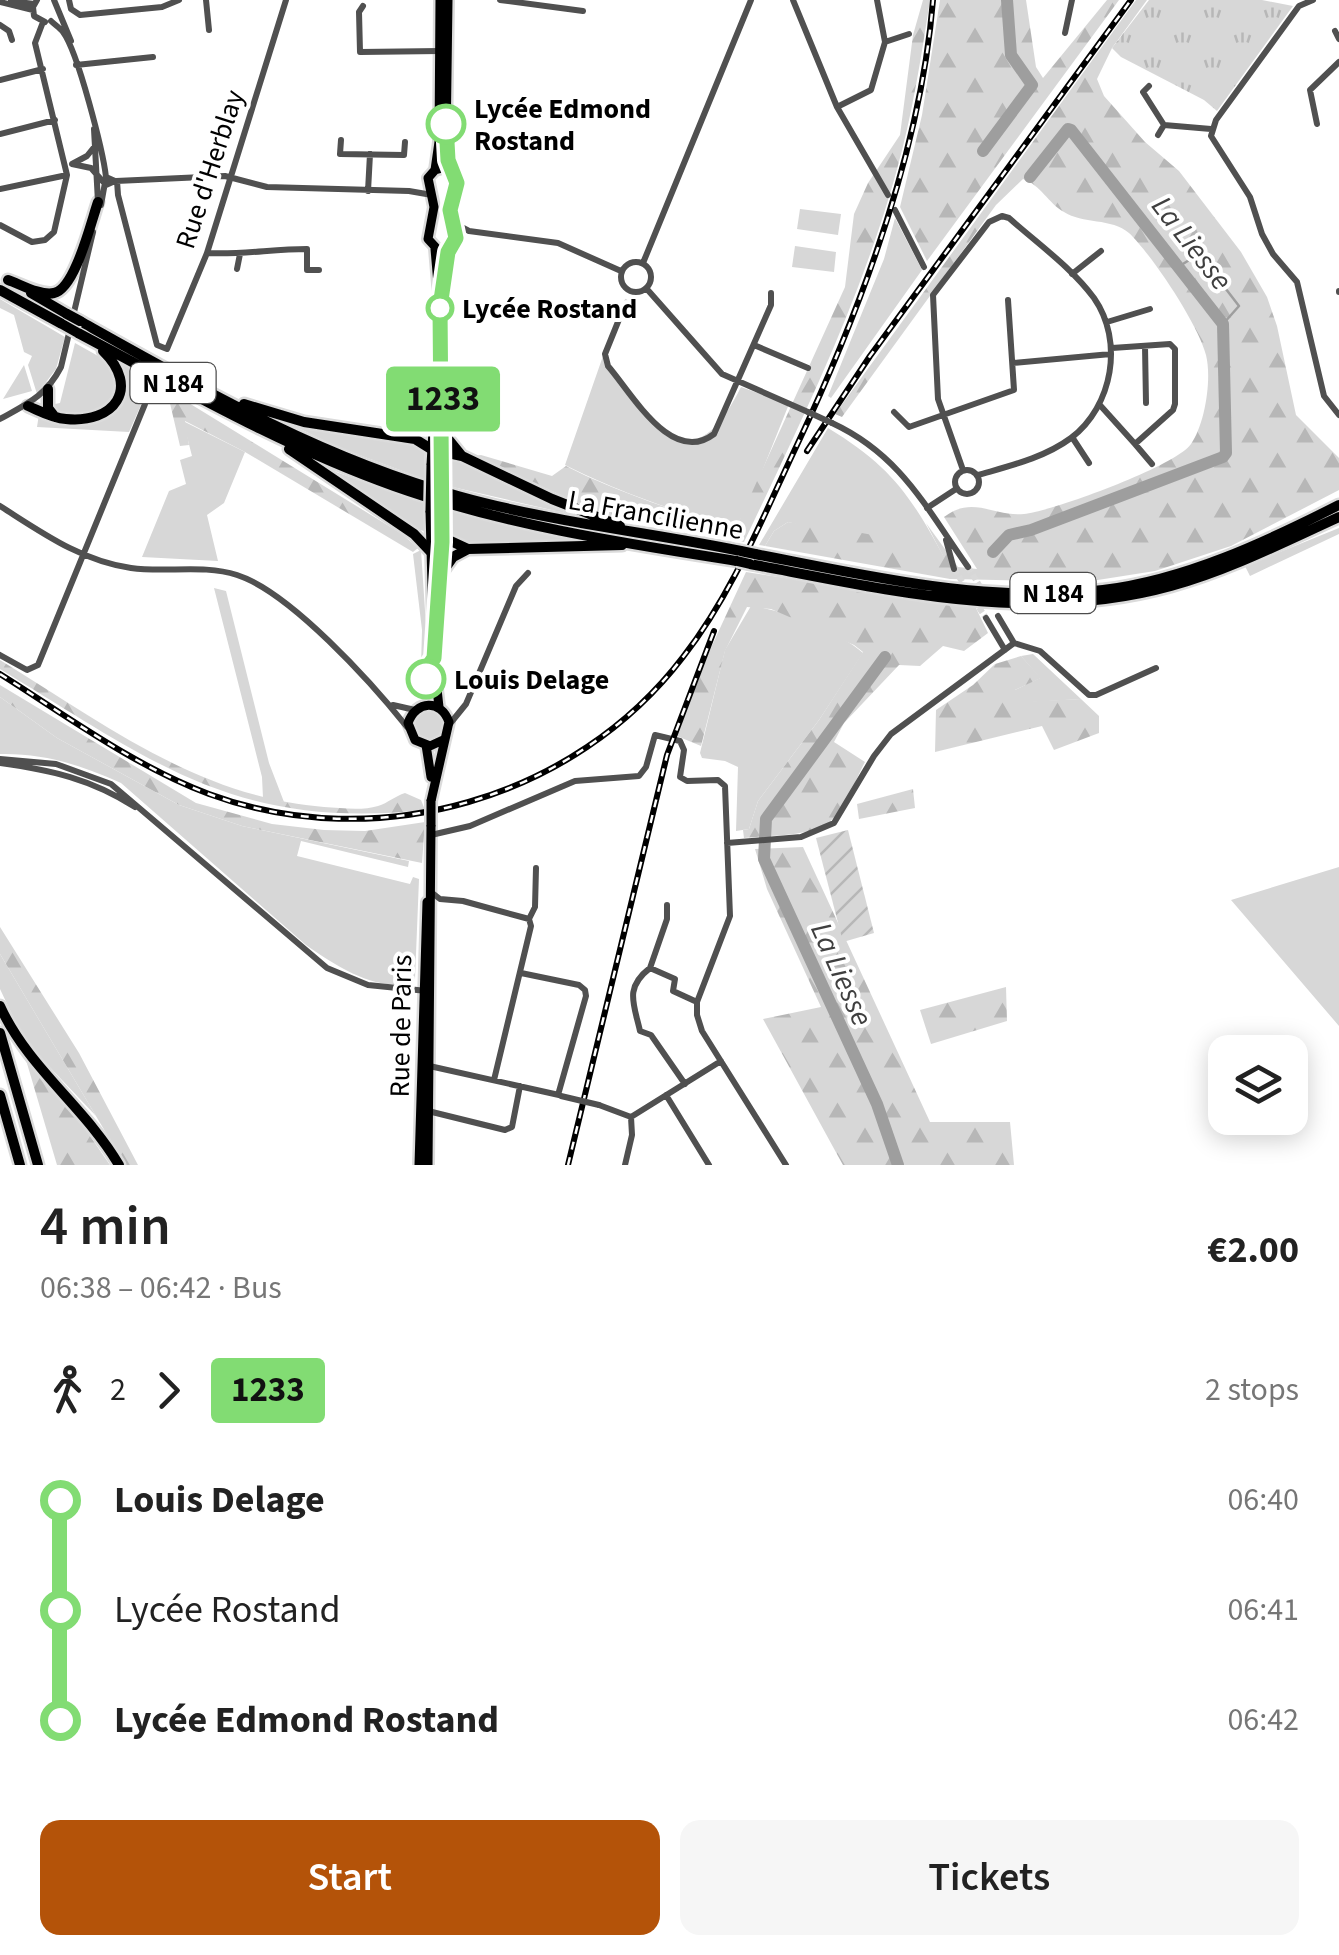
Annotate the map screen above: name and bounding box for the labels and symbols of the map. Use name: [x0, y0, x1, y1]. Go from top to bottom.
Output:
street label: Rue d'Herblay: [165, 85, 254, 254]
place label: Lycée Edmond Rostand: [474, 89, 651, 161]
marker: Lycée Edmond Rostand: [427, 105, 465, 143]
water label: La Liesse: [1141, 187, 1242, 300]
place label: Lycée Rostand: [462, 289, 637, 329]
marker: Lycée Rostand: [427, 295, 453, 321]
road number: N 184: [130, 363, 216, 403]
line badge: 1233: [373, 366, 513, 432]
street label: La Francilienne: [565, 480, 747, 550]
road number: N 184: [1010, 573, 1096, 613]
marker: Louis Delage: [407, 660, 445, 698]
place label: Louis Delage: [454, 660, 609, 700]
water label: La Liesse: [800, 915, 883, 1033]
street label: Rue de Paris: [380, 954, 422, 1098]

